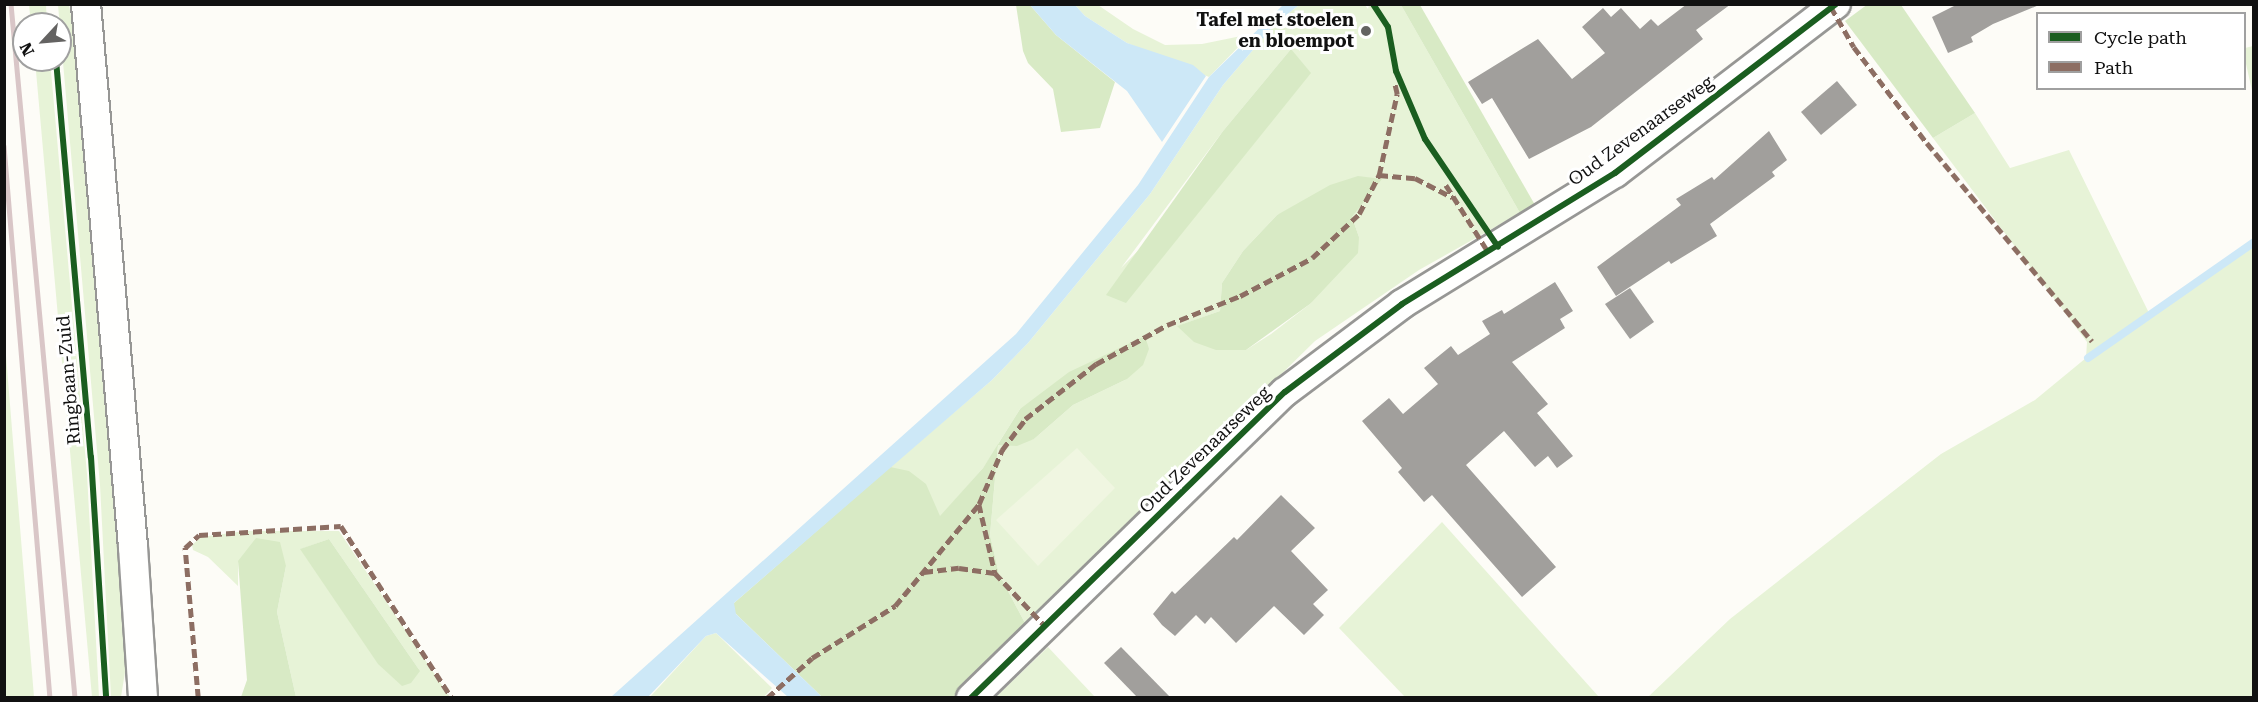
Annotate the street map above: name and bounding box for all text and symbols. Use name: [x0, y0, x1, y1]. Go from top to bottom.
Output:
place label: Tafel met stoelen en bloempot: [1196, 10, 1354, 52]
north arrow: [12, 12, 72, 72]
legend: [2036, 12, 2246, 90]
marker: Tafel met stoelen en bloempot: [1359, 24, 1373, 38]
text: Cycle path: [2094, 27, 2187, 48]
text: N: [16, 40, 38, 59]
text: Path: [2094, 57, 2133, 78]
street label: Oud Zevenaarseweg: [1564, 71, 1718, 191]
street label: Ringbaan-Zuid: [53, 314, 85, 446]
street label: Oud Zevenaarseweg: [1135, 382, 1275, 518]

